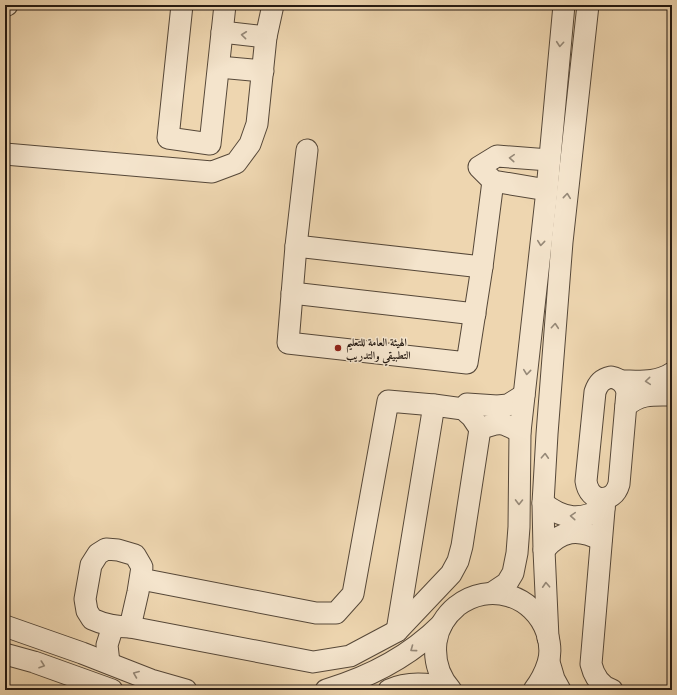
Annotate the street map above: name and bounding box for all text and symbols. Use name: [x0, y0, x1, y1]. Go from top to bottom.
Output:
one-way arrow: [241, 30, 247, 39]
one-way arrow: [556, 41, 565, 47]
one-way arrow: [509, 153, 516, 162]
one-way arrow: [562, 193, 571, 199]
one-way arrow: [537, 240, 546, 246]
one-way arrow: [551, 323, 560, 329]
place label: الهيئة العامة للتعليم التطبيقي والتدريب: [346, 335, 411, 366]
marker: الهيئة العامة للتعليم التطبيقي والتدريب: [333, 343, 343, 353]
one-way arrow: [523, 369, 532, 375]
one-way arrow: [645, 376, 651, 385]
one-way arrow: [541, 452, 550, 459]
one-way arrow: [515, 499, 524, 505]
one-way arrow: [569, 512, 576, 521]
one-way arrow: [541, 582, 550, 588]
one-way arrow: [410, 644, 417, 651]
one-way arrow: [39, 661, 46, 669]
one-way arrow: [132, 670, 139, 678]

